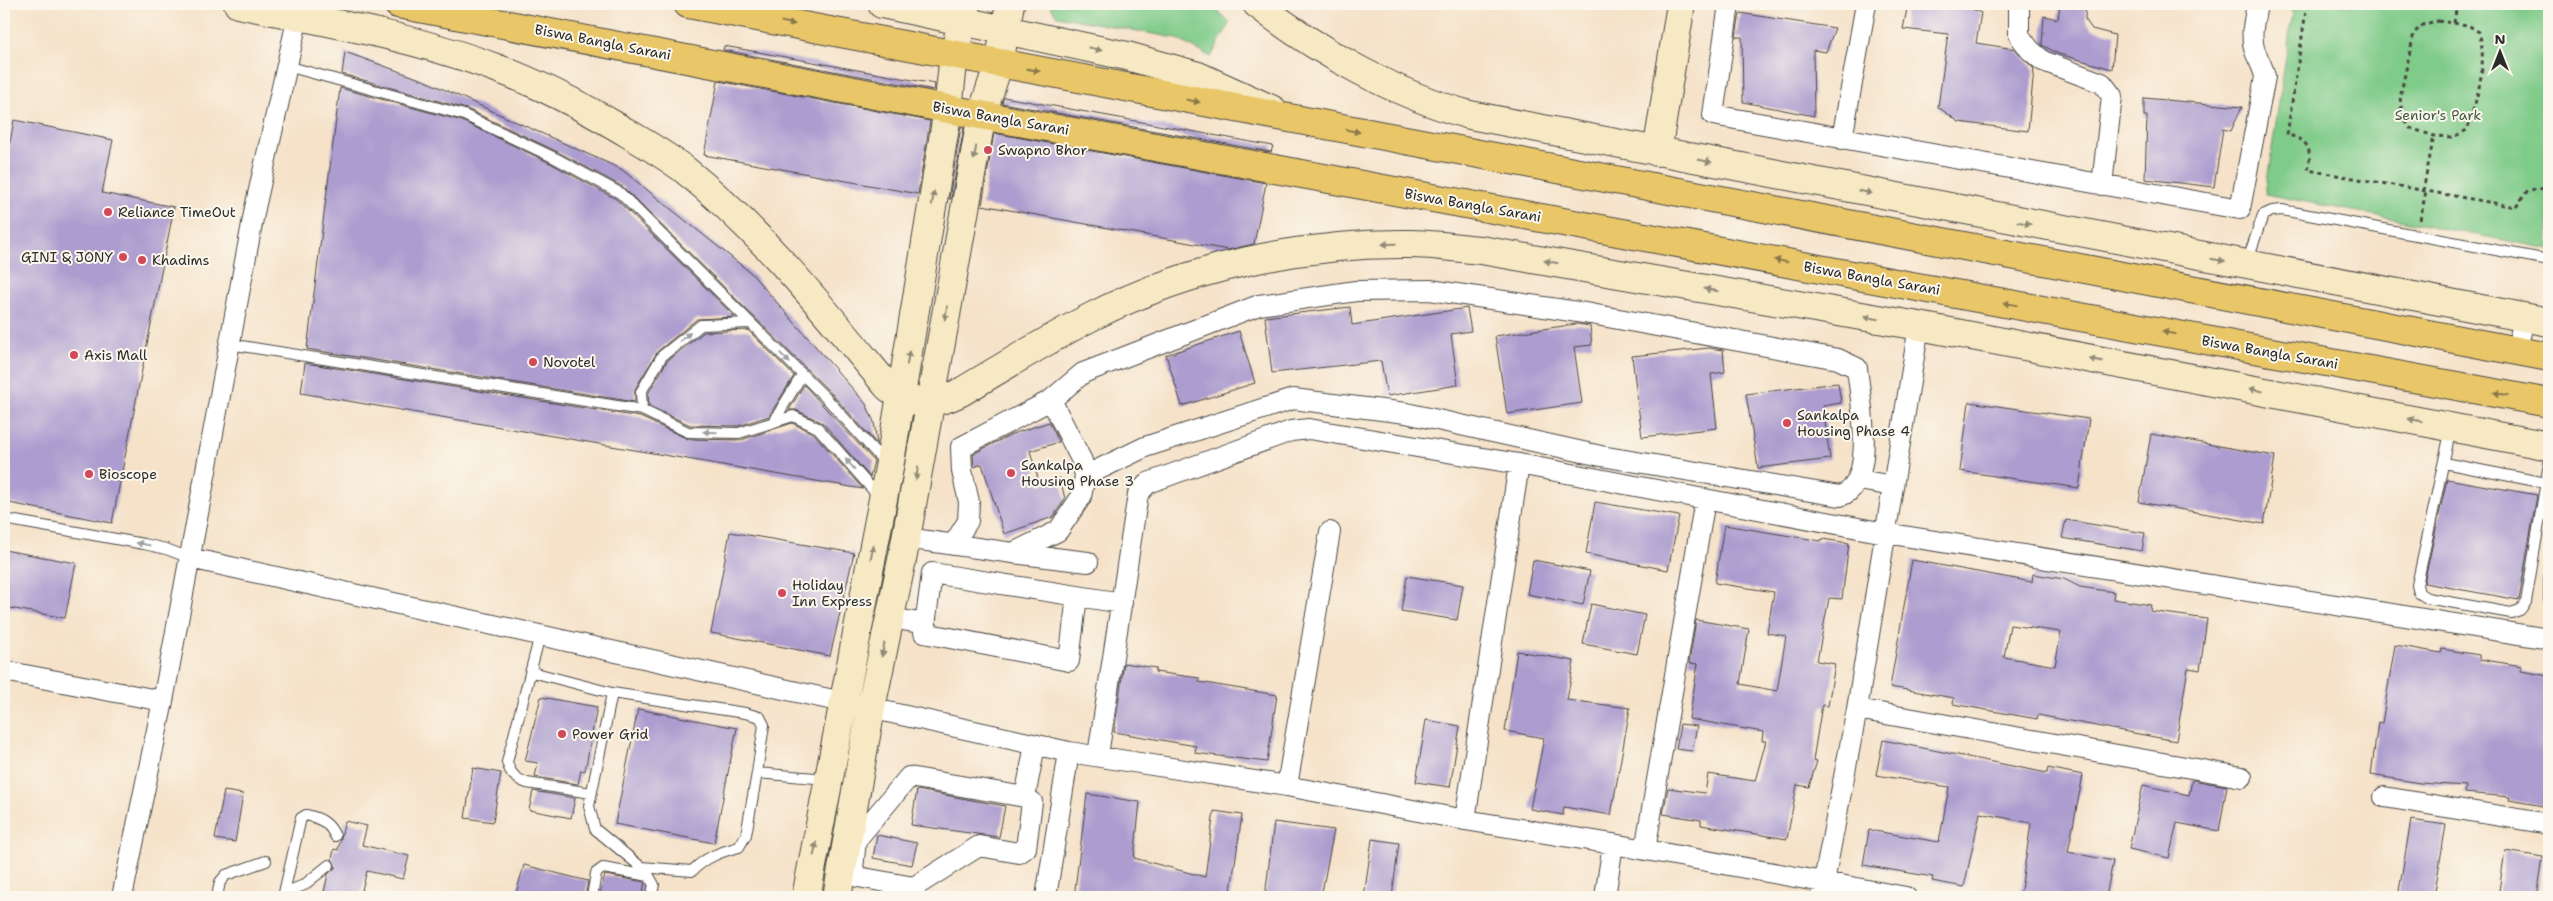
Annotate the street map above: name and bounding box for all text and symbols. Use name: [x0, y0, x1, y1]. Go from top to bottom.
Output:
one-way arrow: [780, 19, 795, 27]
street label: Biswa Bangla Sarani: [533, 20, 673, 64]
north arrow: [2476, 28, 2526, 78]
text: N: [2494, 30, 2506, 48]
one-way arrow: [1088, 45, 1103, 53]
one-way arrow: [1026, 66, 1041, 74]
street label: Biswa Bangla Sarani: [931, 97, 1071, 139]
one-way arrow: [1185, 97, 1201, 105]
park label: Senior's Park: [2395, 106, 2481, 124]
one-way arrow: [1345, 128, 1361, 136]
place label: Swapno Bhor: [998, 141, 1087, 159]
marker: Swapno Bhor: [982, 144, 994, 156]
one-way arrow: [970, 145, 978, 161]
one-way arrow: [1698, 157, 1713, 165]
street label: Biswa Bangla Sarani: [1403, 184, 1543, 226]
one-way arrow: [1857, 188, 1872, 196]
one-way arrow: [930, 189, 938, 205]
place label: Reliance TimeOut: [118, 203, 236, 221]
marker: Reliance TimeOut: [102, 206, 114, 218]
one-way arrow: [2017, 219, 2033, 227]
one-way arrow: [1381, 241, 1397, 249]
place label: GINI & JONY: [21, 248, 114, 266]
marker: GINI & JONY: [117, 251, 129, 263]
place label: Khadims: [152, 251, 209, 269]
marker: Khadims: [136, 254, 148, 266]
one-way arrow: [2211, 256, 2227, 264]
one-way arrow: [1542, 257, 1558, 265]
one-way arrow: [1773, 257, 1789, 265]
street label: Biswa Bangla Sarani: [1802, 257, 1942, 299]
one-way arrow: [1702, 285, 1718, 293]
one-way arrow: [2001, 299, 2017, 307]
one-way arrow: [941, 305, 949, 321]
one-way arrow: [1862, 313, 1878, 321]
one-way arrow: [2162, 329, 2177, 337]
street label: Biswa Bangla Sarani: [2200, 331, 2340, 373]
one-way arrow: [678, 332, 691, 343]
place label: Axis Mall: [84, 346, 148, 364]
marker: Axis Mall: [68, 349, 80, 361]
one-way arrow: [904, 350, 912, 366]
one-way arrow: [779, 352, 791, 364]
place label: Novotel: [543, 353, 596, 371]
one-way arrow: [2088, 355, 2104, 363]
marker: Novotel: [527, 356, 539, 368]
one-way arrow: [2248, 386, 2263, 394]
one-way arrow: [2493, 390, 2509, 398]
place label: Sankalpa Housing Phase 4: [1797, 406, 1910, 440]
one-way arrow: [2407, 416, 2423, 424]
marker: Sankalpa Housing Phase 4: [1781, 417, 1793, 429]
one-way arrow: [701, 428, 717, 436]
place label: Sankalpa Housing Phase 3: [1021, 456, 1134, 490]
one-way arrow: [845, 458, 856, 471]
place label: Bioscope: [99, 465, 157, 483]
one-way arrow: [913, 465, 921, 481]
marker: Sankalpa Housing Phase 3: [1005, 467, 1017, 479]
marker: Bioscope: [83, 468, 95, 480]
one-way arrow: [135, 539, 151, 547]
one-way arrow: [869, 544, 877, 560]
place label: Holiday Inn Express: [792, 576, 872, 610]
marker: Holiday Inn Express: [776, 587, 788, 599]
one-way arrow: [879, 642, 887, 658]
place label: Power Grid: [572, 725, 649, 743]
marker: Power Grid: [556, 728, 568, 740]
one-way arrow: [811, 841, 819, 857]

